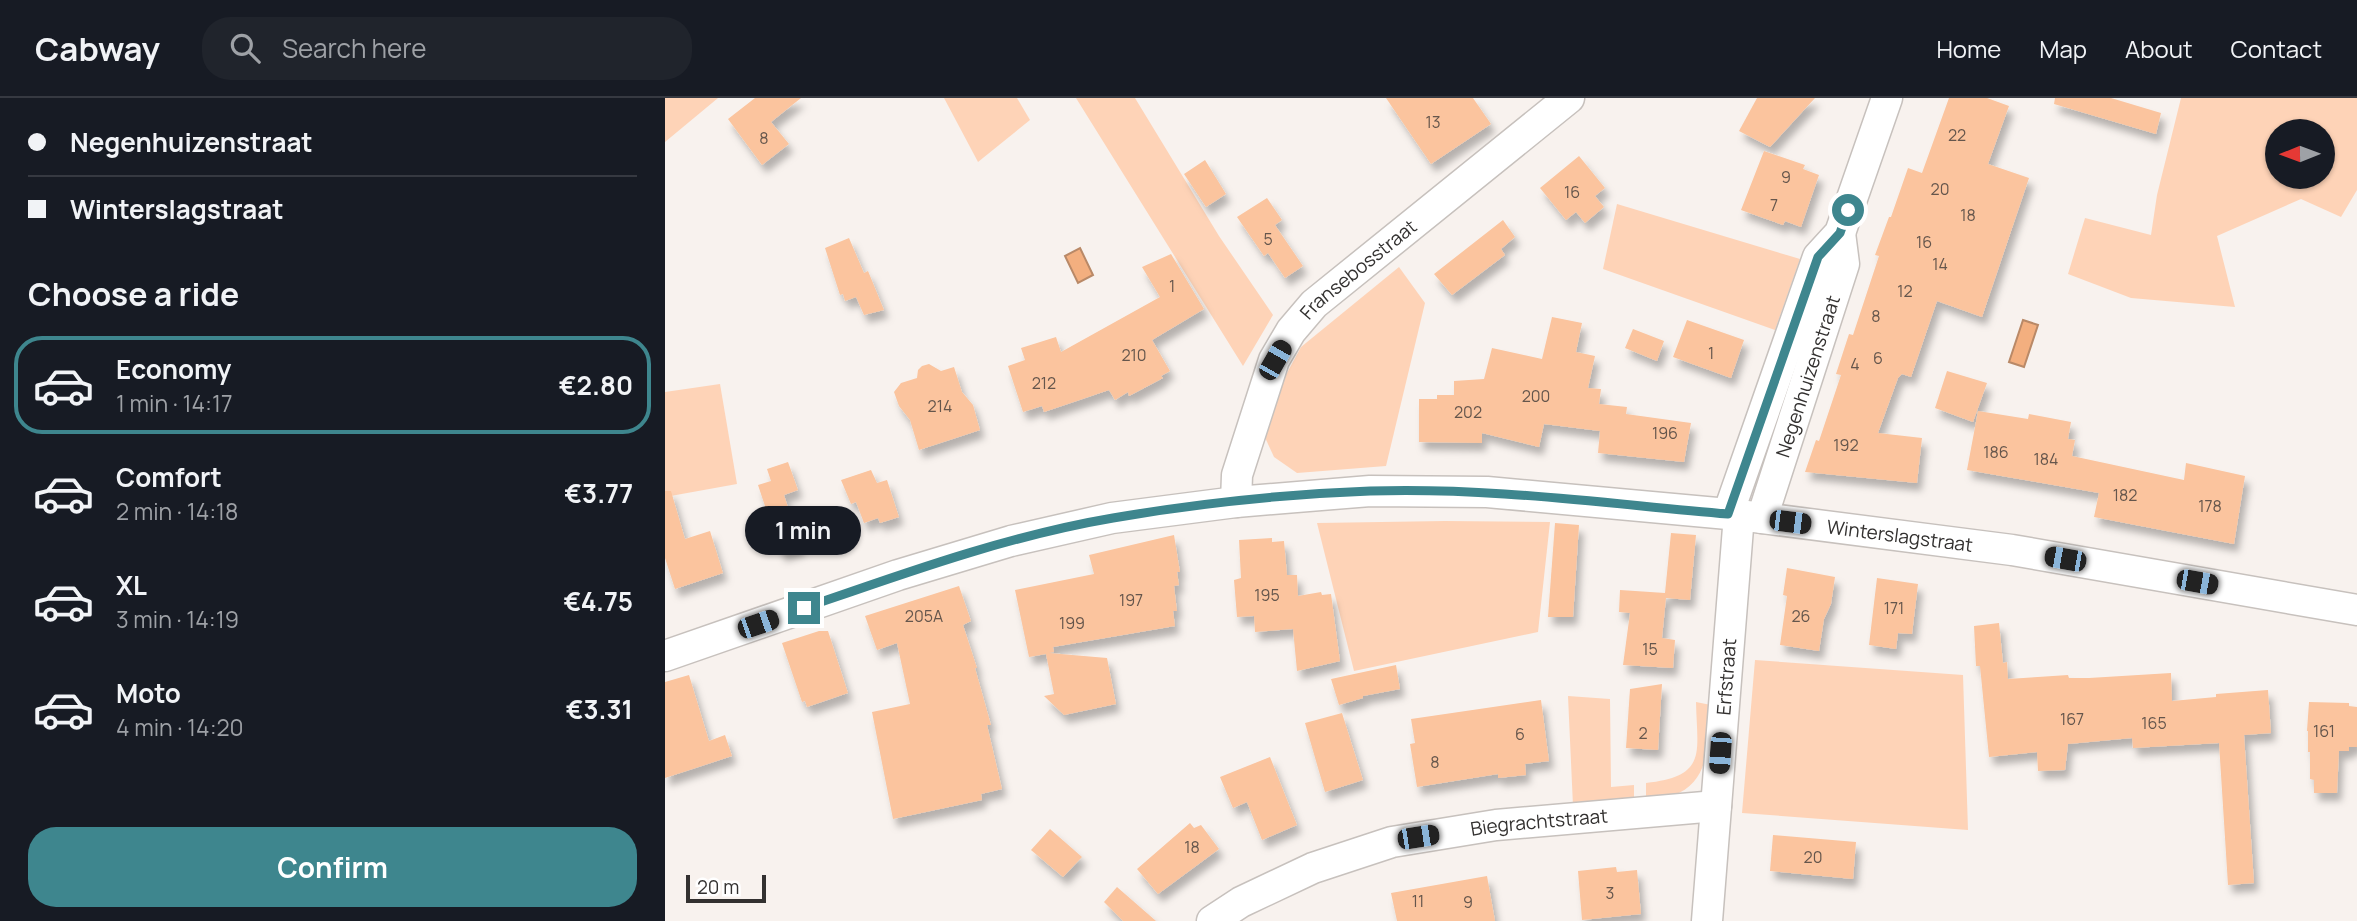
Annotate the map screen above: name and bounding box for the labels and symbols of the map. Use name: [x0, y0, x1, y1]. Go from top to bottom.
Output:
house number: 13: [1425, 111, 1441, 133]
north arrow: [2265, 119, 2335, 189]
house number: 22: [1948, 124, 1966, 146]
house number: 8: [759, 127, 769, 149]
house number: 9: [1781, 166, 1791, 188]
house number: 20: [1931, 178, 1949, 200]
house number: 16: [1564, 181, 1580, 203]
house number: 7: [1770, 194, 1778, 216]
route start: [1832, 194, 1864, 226]
house number: 18: [1960, 204, 1976, 226]
street label: Fransebosstraat: [1294, 213, 1422, 325]
house number: 5: [1263, 228, 1273, 250]
house number: 16: [1916, 231, 1932, 253]
house number: 14: [1932, 253, 1948, 275]
house number: 1: [1169, 275, 1175, 297]
house number: 12: [1897, 280, 1913, 302]
street label: Negenhuizenstraat: [1769, 292, 1846, 461]
house number: 8: [1871, 305, 1881, 327]
car: [1256, 337, 1295, 383]
house number: 1: [1708, 342, 1714, 364]
house number: 210: [1121, 344, 1147, 366]
house number: 6: [1873, 347, 1883, 369]
house number: 4: [1850, 353, 1860, 375]
house number: 212: [1032, 372, 1056, 394]
house number: 200: [1522, 385, 1550, 407]
house number: 214: [928, 395, 952, 417]
house number: 202: [1454, 401, 1482, 423]
house number: 196: [1652, 422, 1678, 444]
house number: 192: [1833, 434, 1859, 456]
house number: 186: [1983, 441, 2009, 463]
house number: 184: [2034, 448, 2058, 470]
house number: 182: [2113, 484, 2137, 506]
house number: 178: [2198, 495, 2222, 517]
callout: 1 min: [746, 506, 862, 556]
car: [1768, 509, 1813, 535]
street label: Winterslagstraat: [1825, 513, 1974, 558]
car: [2043, 545, 2088, 573]
car: [2175, 568, 2220, 596]
house number: 195: [1254, 584, 1280, 606]
house number: 197: [1119, 589, 1143, 611]
route end: [788, 592, 820, 624]
house number: 171: [1884, 597, 1904, 619]
house number: 205A: [905, 605, 943, 627]
house number: 26: [1791, 605, 1811, 627]
car: [735, 607, 782, 641]
house number: 199: [1059, 612, 1085, 634]
street label: Erfstraat: [1710, 637, 1742, 716]
house number: 15: [1642, 638, 1658, 660]
house number: 167: [2060, 708, 2084, 730]
house number: 165: [2141, 712, 2167, 734]
house number: 161: [2313, 720, 2335, 742]
house number: 2: [1638, 722, 1648, 744]
house number: 6: [1515, 723, 1525, 745]
car: [1709, 731, 1732, 775]
house number: 8: [1430, 751, 1440, 773]
street label: Biegrachtstraat: [1468, 802, 1609, 842]
car: [1396, 823, 1441, 851]
house number: 18: [1184, 836, 1200, 858]
house number: 20: [1804, 846, 1822, 868]
scale bar: [686, 872, 767, 904]
house number: 3: [1606, 882, 1614, 904]
house number: 11: [1412, 890, 1424, 912]
house number: 9: [1463, 891, 1473, 913]

